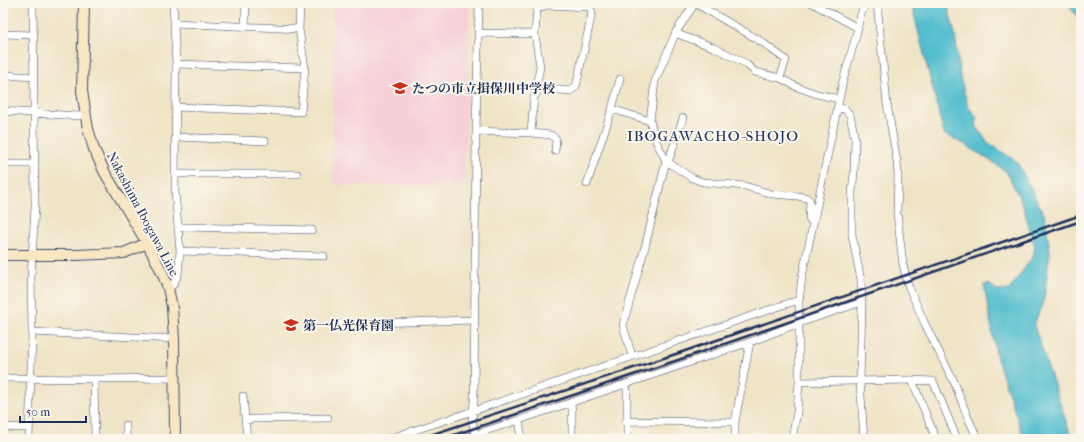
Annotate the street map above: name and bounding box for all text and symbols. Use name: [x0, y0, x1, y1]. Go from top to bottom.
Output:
school or university icon: たつの市立揖保川中学校: [391, 79, 409, 97]
place label: たつの市立揖保川中学校: [412, 81, 556, 96]
district label: IBOGAWACHO-SHOJO: [627, 127, 799, 145]
street label: Nakashima Ibogawa Line: [104, 149, 182, 279]
school or university icon: 第一仏光保育園: [282, 316, 300, 334]
place label: 第一仏光保育園: [303, 318, 394, 333]
scale bar: [20, 398, 86, 424]
text: 50 m: [26, 405, 50, 419]

